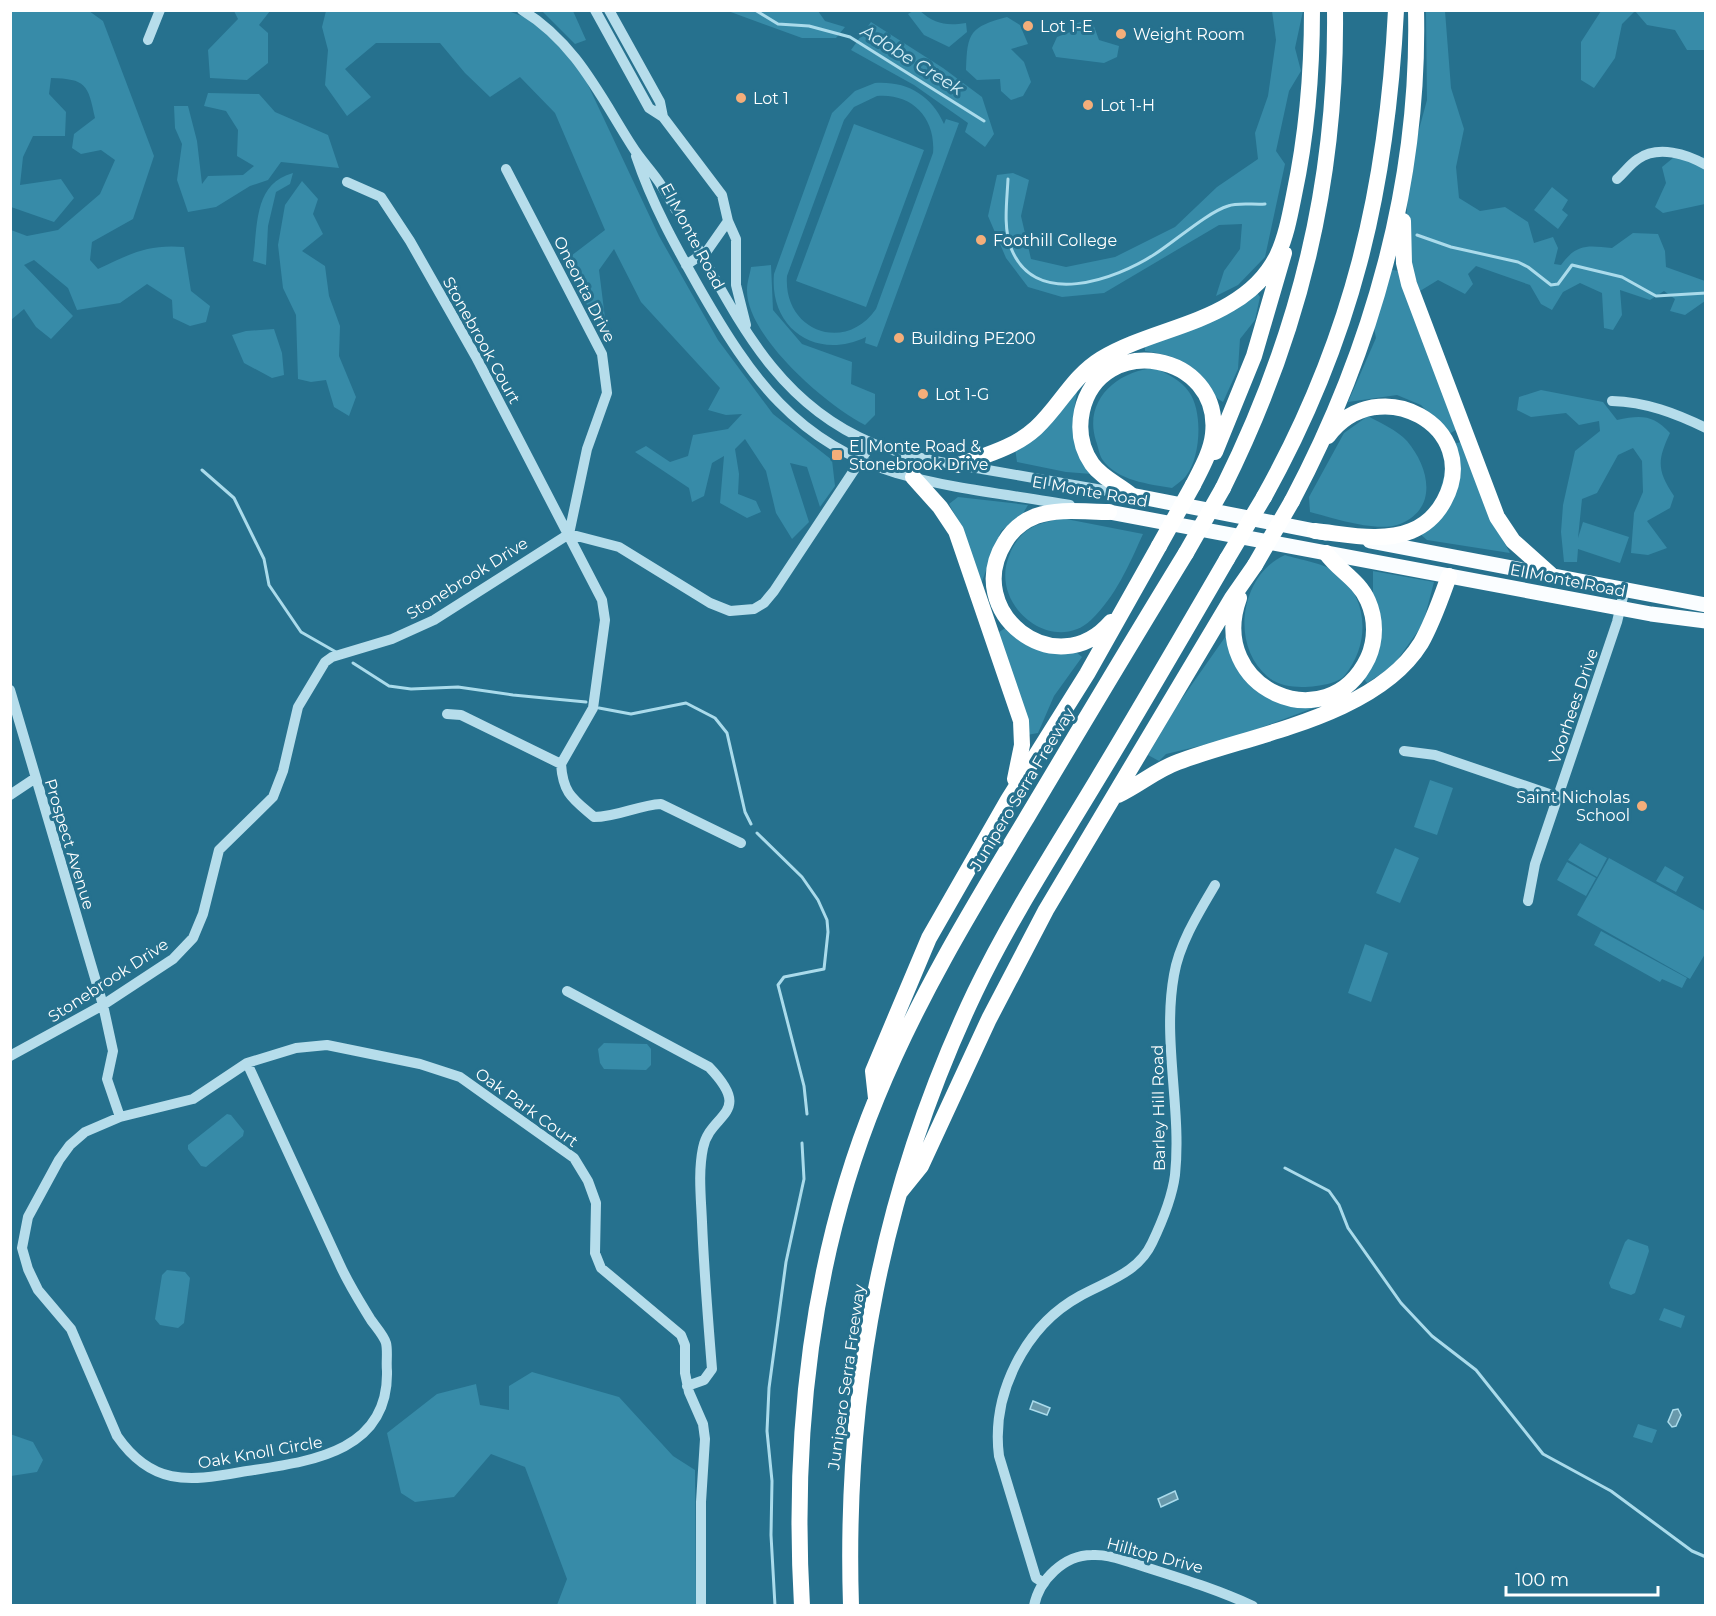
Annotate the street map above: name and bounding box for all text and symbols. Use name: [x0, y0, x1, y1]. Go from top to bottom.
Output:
place label: Lot 1-E: [1040, 17, 1093, 36]
water label: Adobe Creek: [856, 19, 968, 101]
marker: Lot 1-E: [1021, 19, 1035, 33]
place label: Weight Room: [1133, 25, 1245, 44]
marker: Weight Room: [1114, 27, 1128, 41]
place label: Lot 1: [753, 89, 789, 108]
marker: Lot 1: [734, 91, 748, 105]
place label: Lot 1-H: [1100, 96, 1155, 115]
marker: Lot 1-H: [1081, 98, 1095, 112]
street label: El Monte Road: [657, 180, 728, 292]
place label: Foothill College: [993, 231, 1117, 250]
street label: Oneonta Drive: [550, 233, 619, 345]
marker: Foothill College: [974, 233, 988, 247]
street label: Stonebrook Court: [439, 273, 525, 408]
place label: Building PE200: [911, 329, 1036, 348]
marker: Building PE200: [892, 331, 906, 345]
place label: Lot 1-G: [935, 385, 989, 404]
marker: Lot 1-G: [916, 387, 930, 401]
place label: El Monte Road & Stonebrook Drive: [849, 437, 988, 474]
marker: El Monte Road & Stonebrook Drive: [830, 448, 844, 462]
street label: El Monte Road: [1031, 472, 1149, 511]
street label: Stonebrook Drive: [403, 533, 531, 623]
street label: El Monte Road: [1509, 560, 1627, 601]
street label: Voorhees Drive: [1545, 646, 1602, 766]
street label: Junipero Serra Freeway: [966, 704, 1079, 875]
street label: Prospect Avenue: [41, 776, 98, 912]
place label: Saint Nicholas School: [1516, 788, 1630, 825]
marker: Saint Nicholas School: [1635, 799, 1649, 813]
street label: Stonebrook Drive: [45, 935, 172, 1026]
street label: Barley Hill Road: [1148, 1045, 1169, 1171]
street label: Oak Park Court: [472, 1064, 582, 1151]
street label: Junipero Serra Freeway: [824, 1283, 869, 1472]
street label: Oak Knoll Circle: [196, 1432, 324, 1473]
street label: Hilltop Drive: [1105, 1533, 1205, 1577]
scale bar: [1506, 1559, 1658, 1597]
text: 100 m: [1515, 1569, 1569, 1591]

